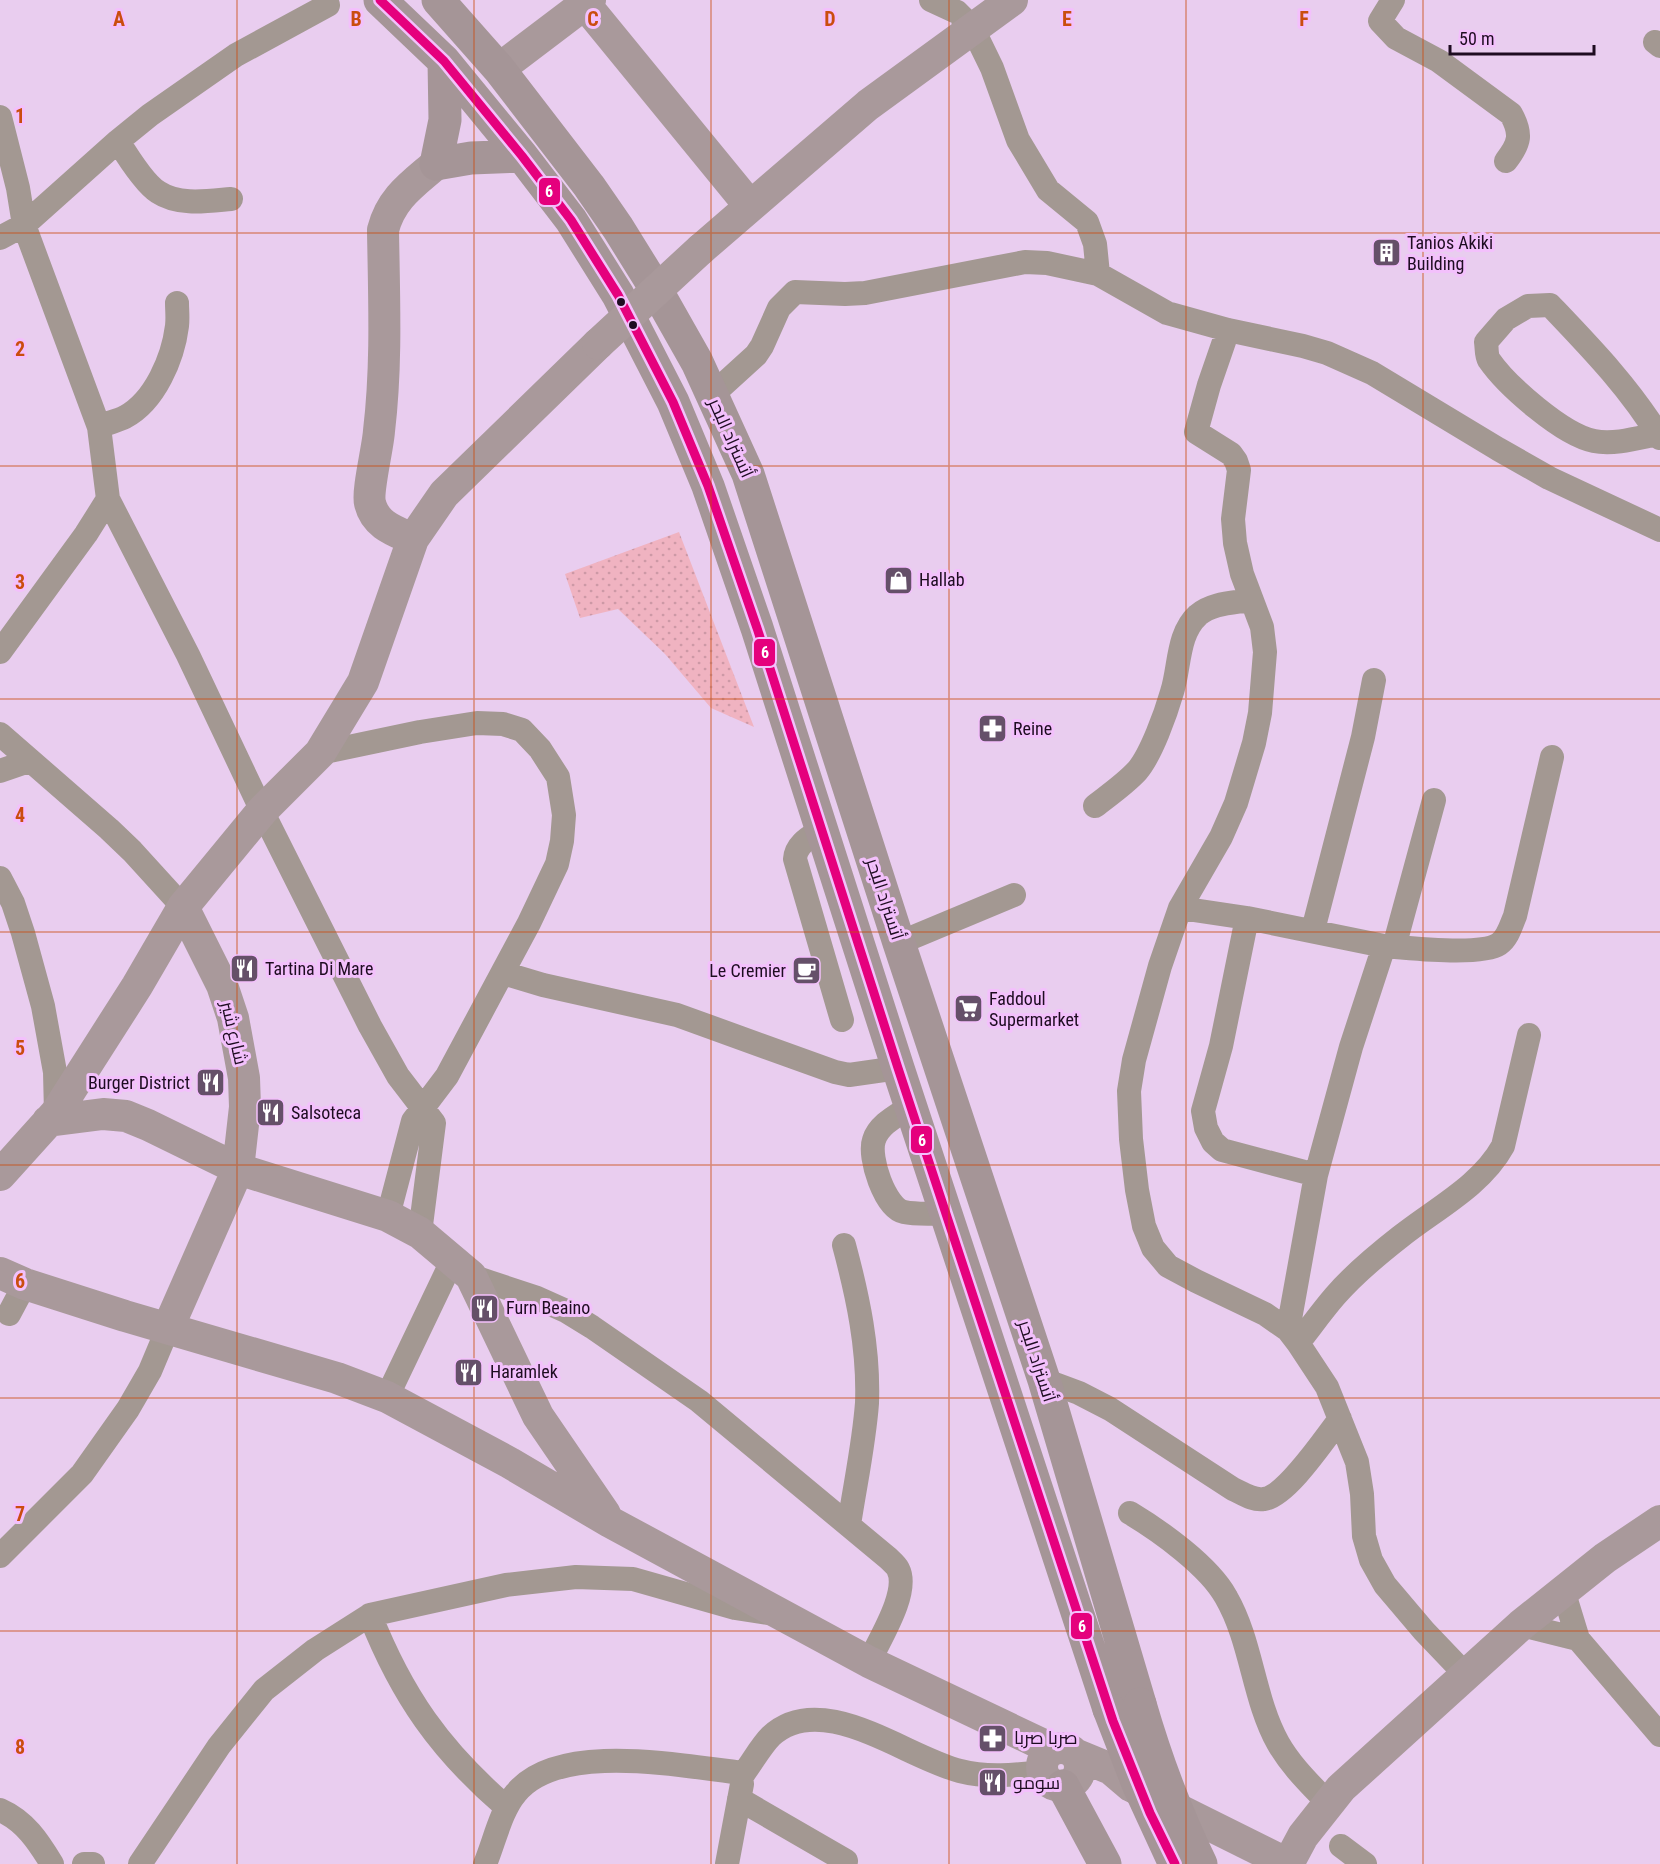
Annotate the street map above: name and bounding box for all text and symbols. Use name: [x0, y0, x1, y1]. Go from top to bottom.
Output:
text: A: [113, 7, 125, 31]
text: B: [350, 7, 362, 31]
text: C: [587, 7, 599, 31]
text: D: [824, 7, 836, 31]
text: E: [1062, 7, 1072, 31]
text: F: [1299, 7, 1309, 31]
scale bar: [1450, 18, 1594, 56]
text: 50 m: [1459, 28, 1494, 49]
text: 1: [15, 104, 25, 128]
line badge: 6: [538, 177, 561, 206]
text: 6: [545, 182, 553, 201]
place label: Tanios Akiki Building: [1407, 232, 1493, 274]
building icon: Tanios Akiki Building: [1370, 237, 1402, 269]
unlabelled marker: [615, 296, 627, 308]
unlabelled marker: [627, 319, 639, 331]
text: 2: [15, 337, 25, 361]
street label: أتستراد البحر: [703, 394, 758, 481]
shop icon: Hallab: [882, 564, 914, 596]
place label: Hallab: [919, 569, 965, 590]
text: 3: [15, 570, 25, 594]
line badge: 6: [753, 638, 776, 667]
text: 6: [761, 643, 769, 662]
pharmacy icon: Reine: [976, 713, 1008, 745]
place label: Reine: [1013, 718, 1052, 739]
text: 4: [15, 803, 25, 827]
street label: أتستراد البحر: [861, 854, 909, 943]
restaurant icon: Tartina Di Mare: [228, 953, 260, 985]
cafe icon: Le Cremier: [791, 955, 823, 987]
place label: Tartina Di Mare: [265, 958, 373, 979]
place label: Le Cremier: [709, 960, 787, 981]
place label: Faddoul Supermarket: [989, 988, 1079, 1030]
supermarket icon: Faddoul Supermarket: [952, 993, 984, 1025]
street label: شارع شير: [215, 998, 252, 1067]
text: 5: [15, 1036, 25, 1060]
restaurant icon: Burger District: [195, 1067, 227, 1099]
place label: Burger District: [88, 1072, 190, 1093]
restaurant icon: Salsoteca: [254, 1097, 286, 1129]
place label: Salsoteca: [291, 1102, 361, 1123]
line badge: 6: [910, 1125, 933, 1154]
text: 6: [918, 1131, 926, 1150]
text: 6: [15, 1269, 25, 1293]
restaurant icon: Furn Beaino: [469, 1292, 501, 1324]
place label: Furn Beaino: [506, 1297, 590, 1318]
street label: أتستراد البحر: [1013, 1316, 1061, 1405]
restaurant icon: Haramlek: [453, 1356, 485, 1388]
place label: Haramlek: [490, 1361, 558, 1382]
text: 7: [15, 1502, 25, 1526]
line badge: 6: [1070, 1612, 1093, 1640]
text: 6: [1078, 1617, 1086, 1636]
pharmacy icon: صربا صربا: [977, 1722, 1009, 1754]
place label: صربا صربا: [1014, 1727, 1077, 1749]
text: 8: [15, 1735, 25, 1759]
restaurant icon: سومو: [976, 1767, 1008, 1799]
place label: سومو: [1013, 1772, 1060, 1794]

